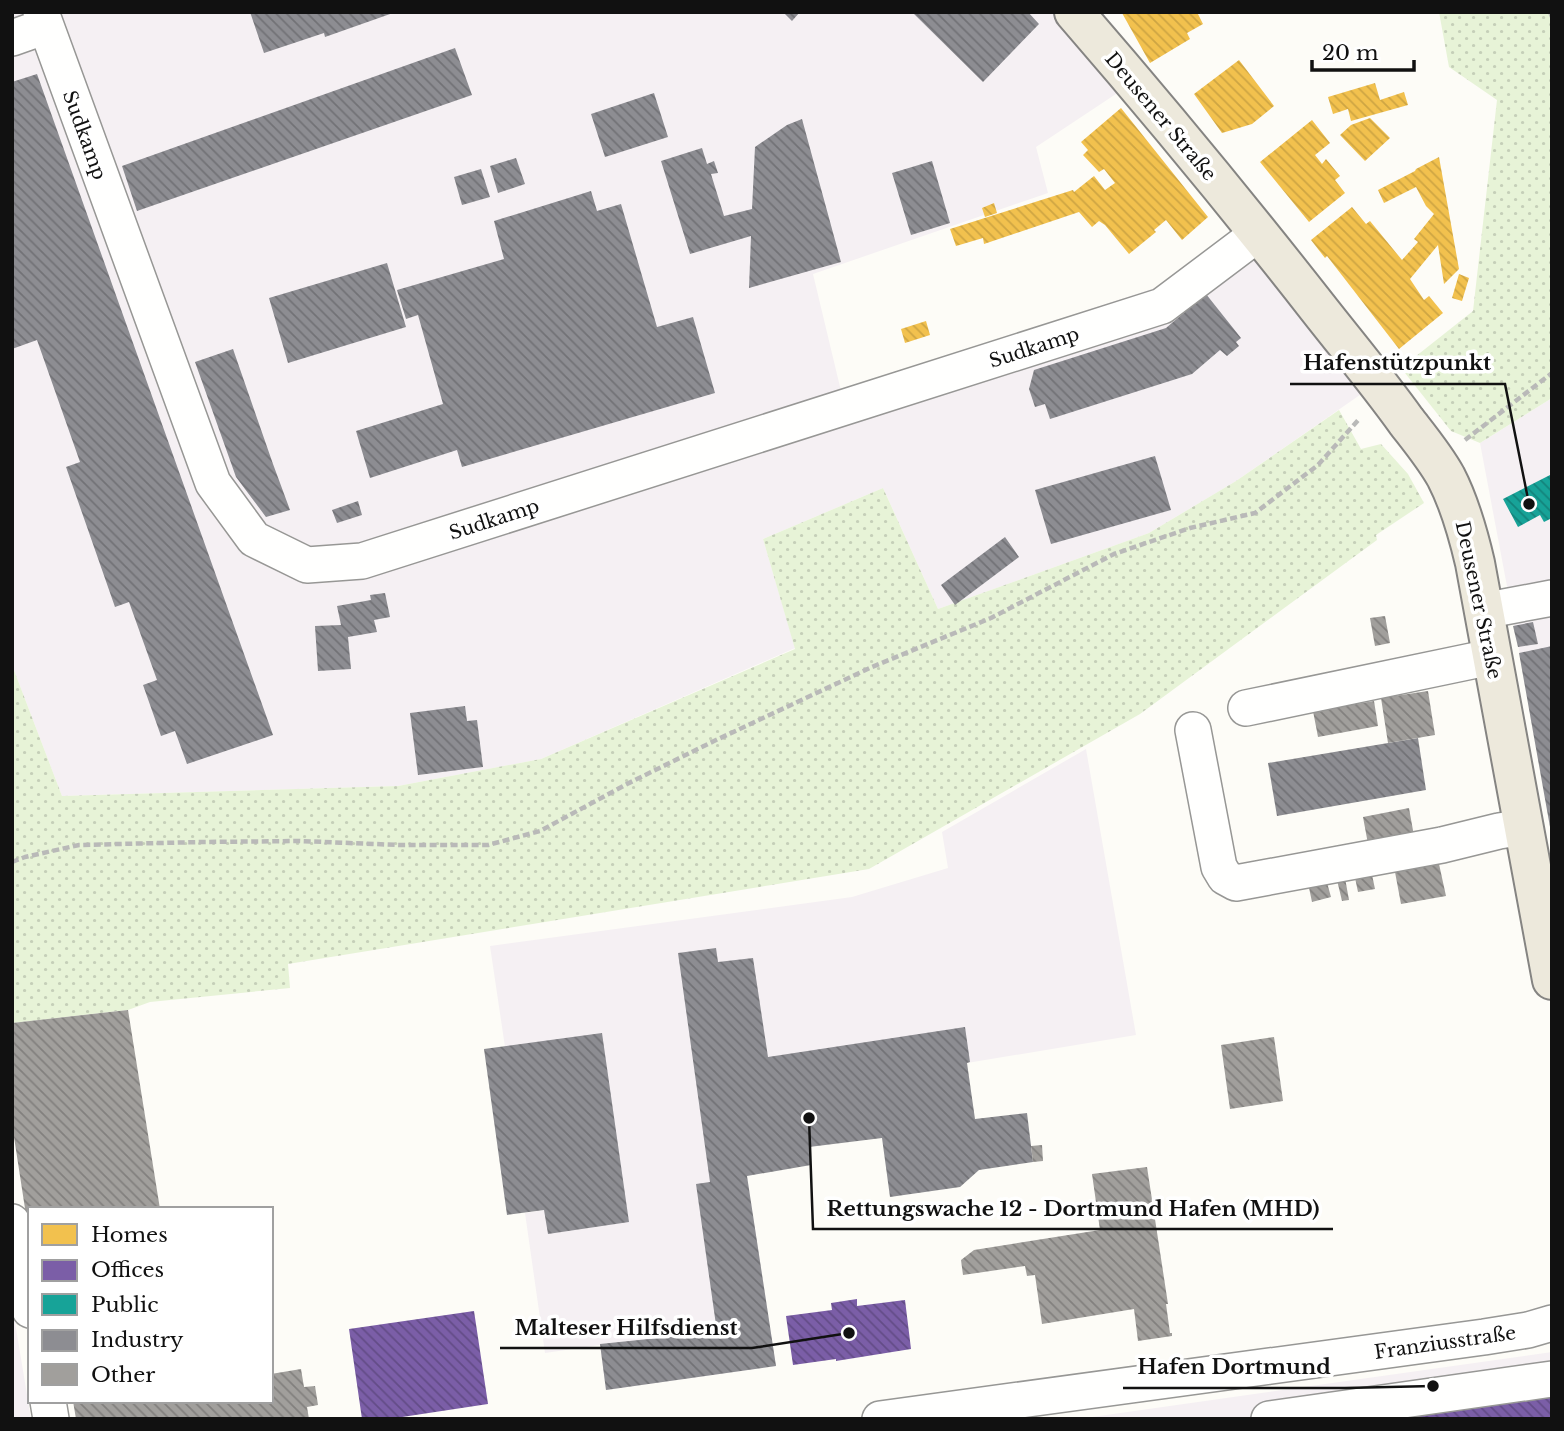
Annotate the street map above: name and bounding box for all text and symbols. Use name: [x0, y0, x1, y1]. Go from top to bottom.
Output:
scale bar: [1312, 28, 1414, 72]
text: 20 m: [1322, 40, 1379, 66]
street label: Deusener Straße: [1100, 47, 1221, 185]
street label: Sudkamp: [58, 87, 111, 183]
street label: Sudkamp: [986, 322, 1082, 373]
callout: Hafenstützpunkt: [1290, 342, 1505, 384]
text: Hafenstützpunkt: [1303, 350, 1491, 376]
street label: Sudkamp: [446, 494, 542, 545]
street label: Deusener Straße: [1451, 519, 1506, 681]
callout: Rettungswache 12 - Dortmund Hafen (MHD): [813, 1187, 1333, 1229]
text: Rettungswache 12 - Dortmund Hafen (MHD): [827, 1196, 1319, 1222]
legend: [28, 1207, 273, 1403]
text: Homes: [91, 1222, 168, 1248]
text: Offices: [91, 1257, 164, 1283]
text: Public: [91, 1292, 158, 1318]
callout: Malteser Hilfsdienst: [500, 1306, 752, 1348]
text: Malteser Hilfsdienst: [514, 1315, 738, 1341]
street label: Franziusstraße: [1373, 1321, 1517, 1364]
text: Industry: [91, 1327, 184, 1353]
callout: Hafen Dortmund: [1123, 1346, 1345, 1388]
text: Hafen Dortmund: [1137, 1354, 1331, 1380]
text: Other: [91, 1362, 155, 1388]

